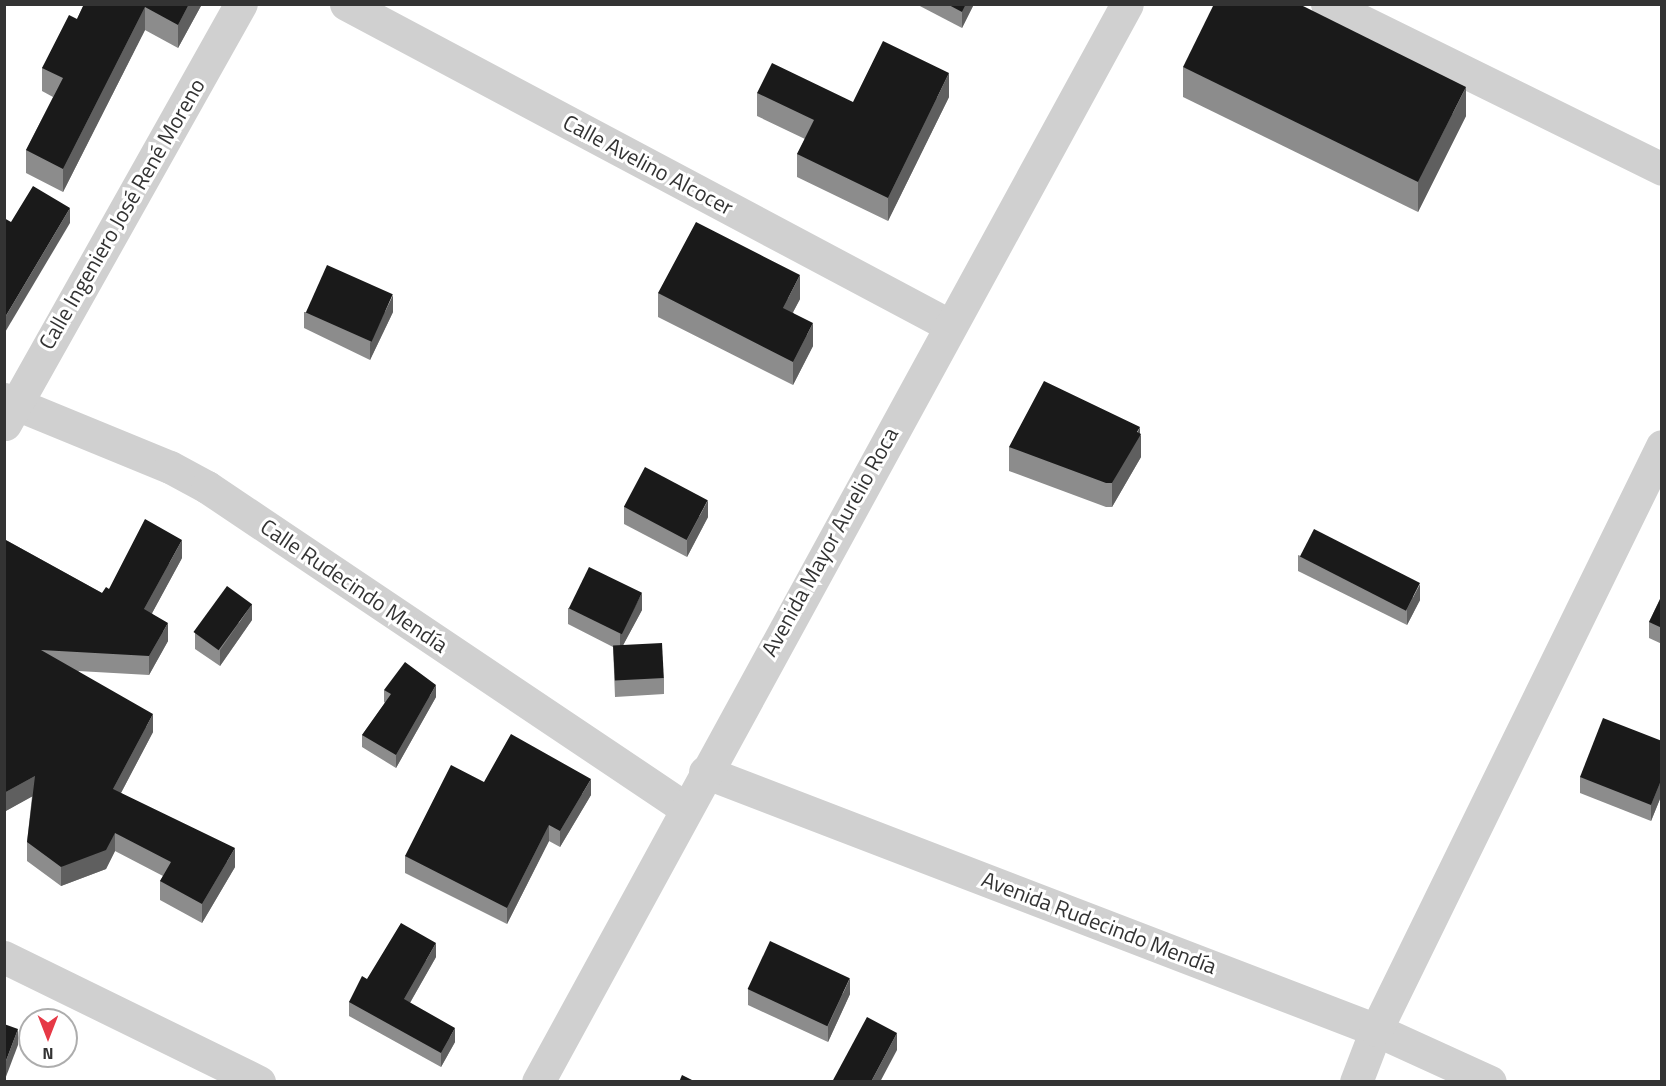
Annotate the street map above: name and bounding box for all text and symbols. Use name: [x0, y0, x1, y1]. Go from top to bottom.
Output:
street label: Calle Ingeniero José René Moreno: [33, 74, 211, 354]
street label: Calle Avelino Alcocer: [558, 109, 738, 221]
street label: Avenida Mayor Aurelio Roca: [756, 423, 904, 661]
street label: Calle Rudecindo Mendía: [255, 514, 453, 658]
street label: Avenida Rudecindo Mendía: [978, 866, 1220, 980]
north arrow: [18, 1008, 78, 1068]
text: N: [42, 1042, 54, 1066]

